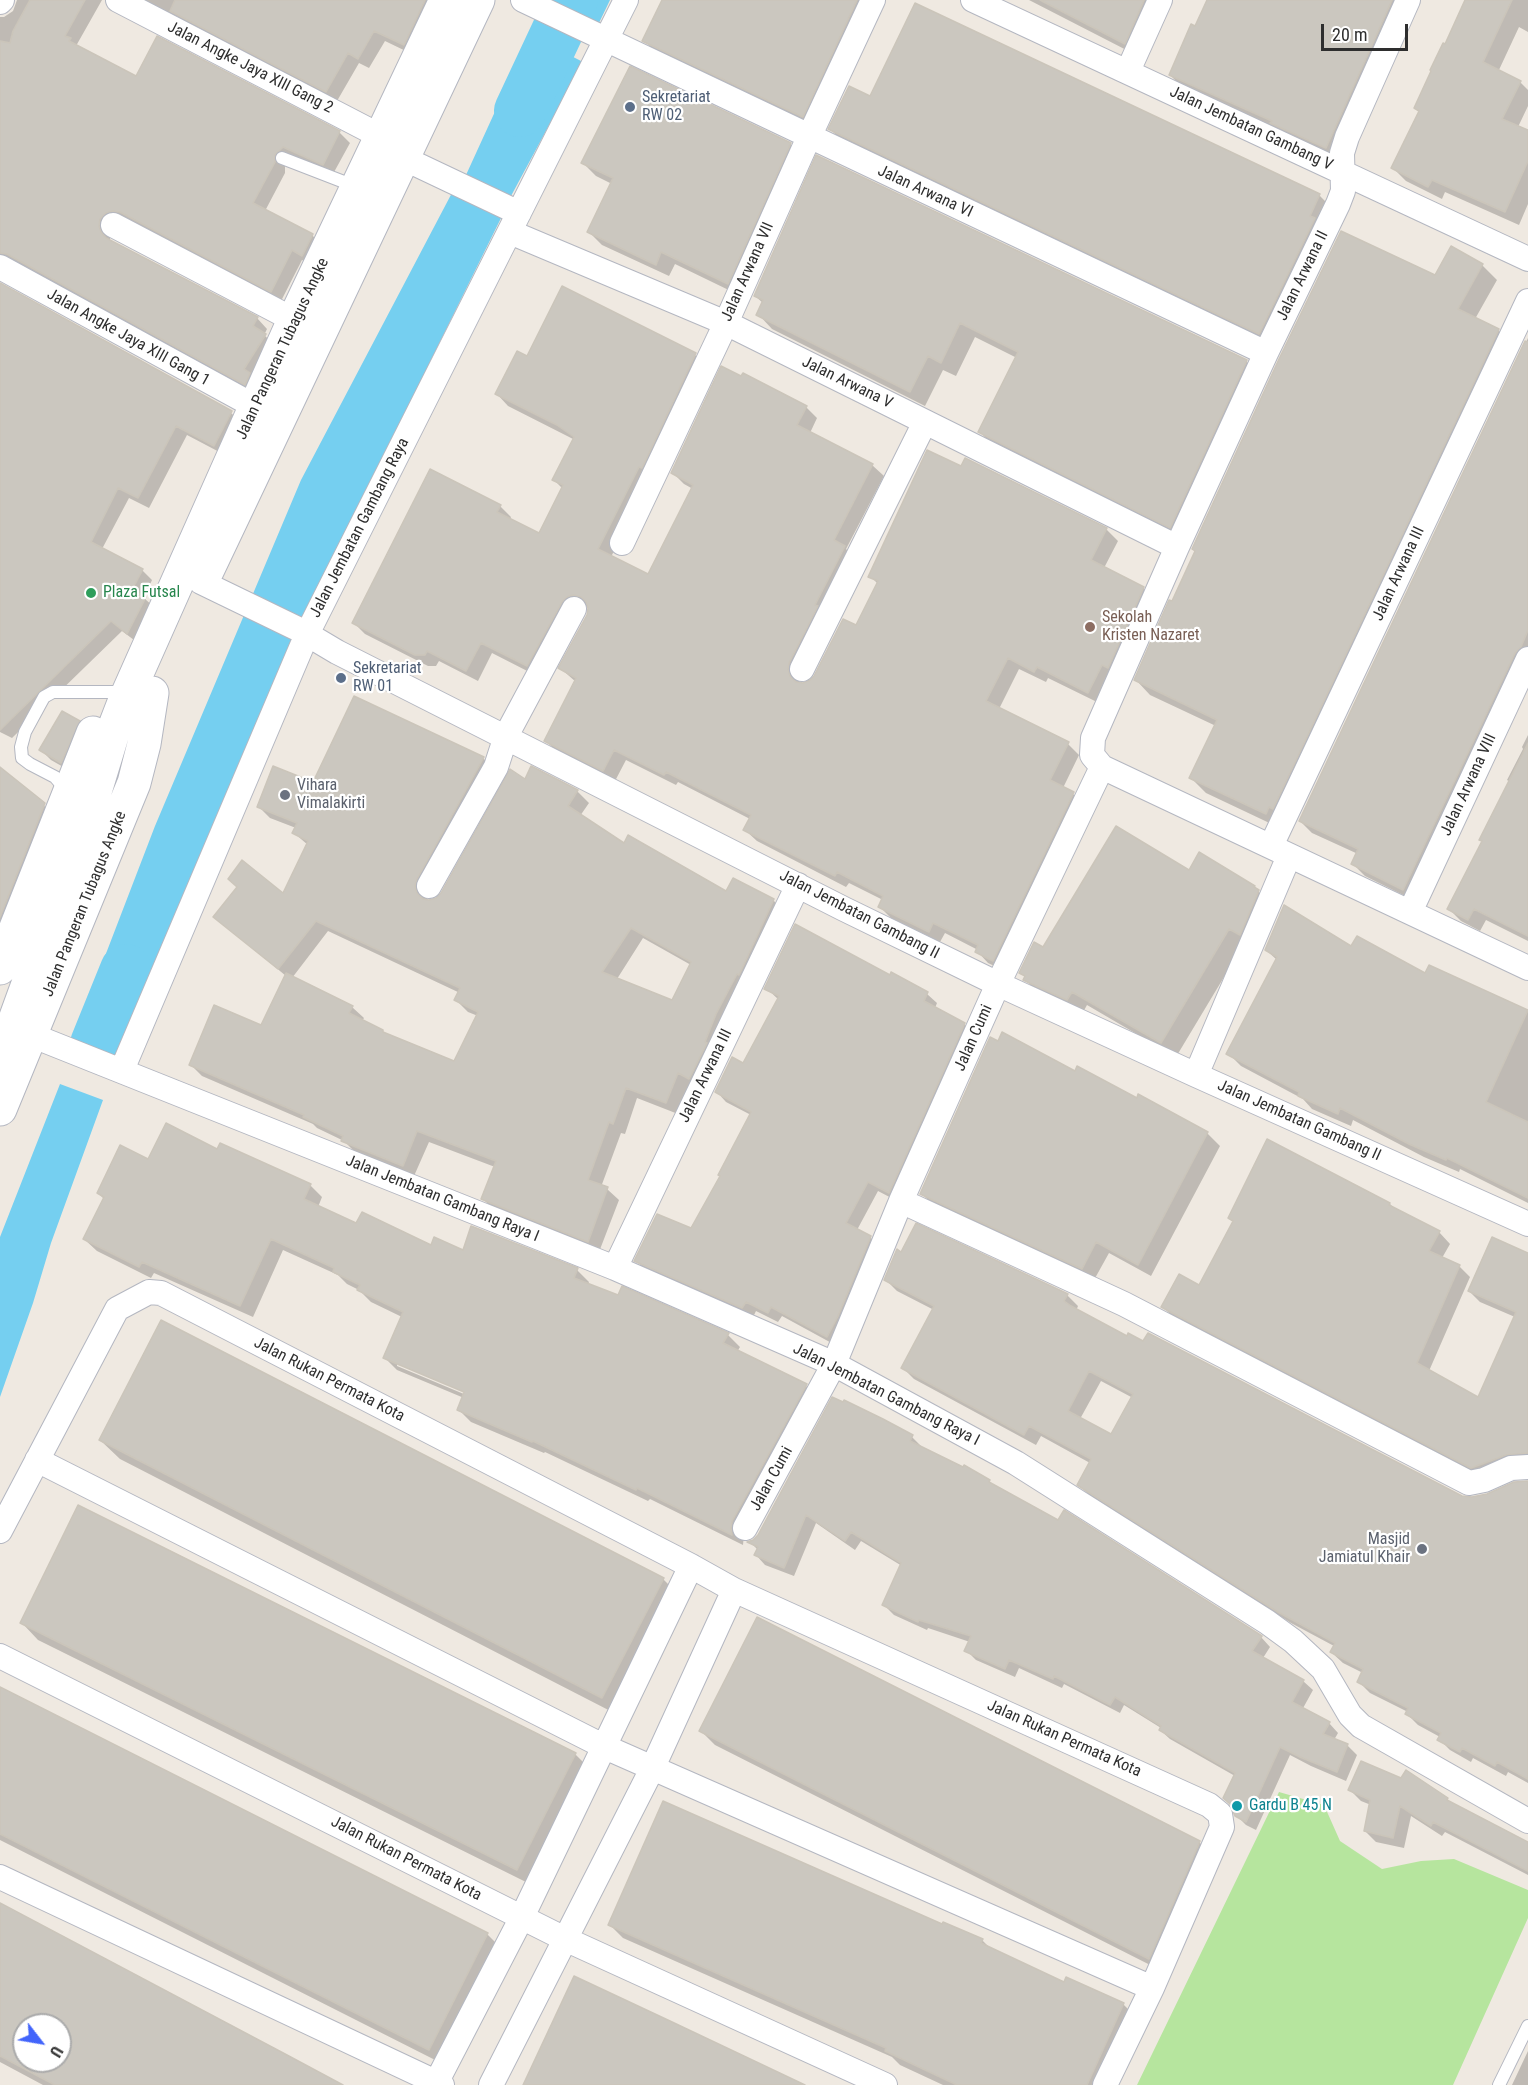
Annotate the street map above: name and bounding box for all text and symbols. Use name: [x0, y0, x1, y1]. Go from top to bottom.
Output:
scale bar: [1324, 12, 1411, 50]
street label: Jalan Angke Jaya XIII Gang 2: [164, 18, 336, 118]
text: 20 m: [1332, 24, 1367, 45]
street label: Jalan Jembatan Gambang V: [1166, 83, 1336, 175]
place label: Sekretariat RW 02: [642, 88, 711, 126]
marker: Sekretariat RW 02: [623, 100, 637, 114]
street label: Jalan Arwana VI: [874, 162, 976, 222]
street label: Jalan Arwana VII: [718, 219, 778, 325]
street label: Jalan Arwana II: [1273, 228, 1333, 324]
street label: Jalan Pangeran Tubagus Angke: [232, 255, 334, 443]
street label: Jalan Angke Jaya XIII Gang 1: [43, 285, 213, 391]
street label: Jalan Arwana V: [799, 353, 895, 413]
street label: Jalan Jembatan Gambang Raya: [306, 435, 414, 621]
street label: Jalan Arwana III: [1369, 524, 1429, 624]
place label: Plaza Futsal: [103, 583, 180, 603]
marker: Plaza Futsal: [84, 586, 98, 600]
place label: Sekolah Kristen Nazaret: [1102, 608, 1199, 646]
marker: Sekolah Kristen Nazaret: [1083, 620, 1097, 634]
place label: Sekretariat RW 01: [353, 659, 422, 697]
marker: Sekretariat RW 01: [334, 671, 348, 685]
street label: Jalan Arwana VIII: [1437, 731, 1501, 839]
place label: Vihara Vimalakirti: [297, 776, 365, 814]
marker: Vihara Vimalakirti: [278, 788, 292, 802]
street label: Jalan Pangeran Tubagus Angke: [39, 808, 131, 1000]
street label: Jalan Jembatan Gambang II: [776, 866, 942, 964]
street label: Jalan Cumi: [951, 1002, 997, 1074]
street label: Jalan Arwana III: [675, 1026, 737, 1126]
street label: Jalan Jembatan Gambang II: [1214, 1076, 1384, 1166]
street label: Jalan Jembatan Gambang Raya I: [343, 1151, 541, 1247]
street label: Jalan Rukan Permata Kota: [250, 1334, 408, 1426]
street label: Jalan Jembatan Gambang Raya I: [790, 1340, 982, 1450]
street label: Jalan Cumi: [746, 1443, 798, 1515]
place label: Masjid Jamiatul Khair: [1319, 1530, 1410, 1568]
marker: Masjid Jamiatul Khair: [1415, 1542, 1429, 1556]
street label: Jalan Rukan Permata Kota: [984, 1696, 1144, 1782]
place label: Gardu B 45 N: [1249, 1796, 1332, 1816]
marker: Gardu B 45 N: [1230, 1799, 1244, 1813]
street label: Jalan Rukan Permata Kota: [327, 1813, 485, 1905]
north arrow: [12, 2013, 72, 2073]
text: U: [46, 2043, 67, 2060]

